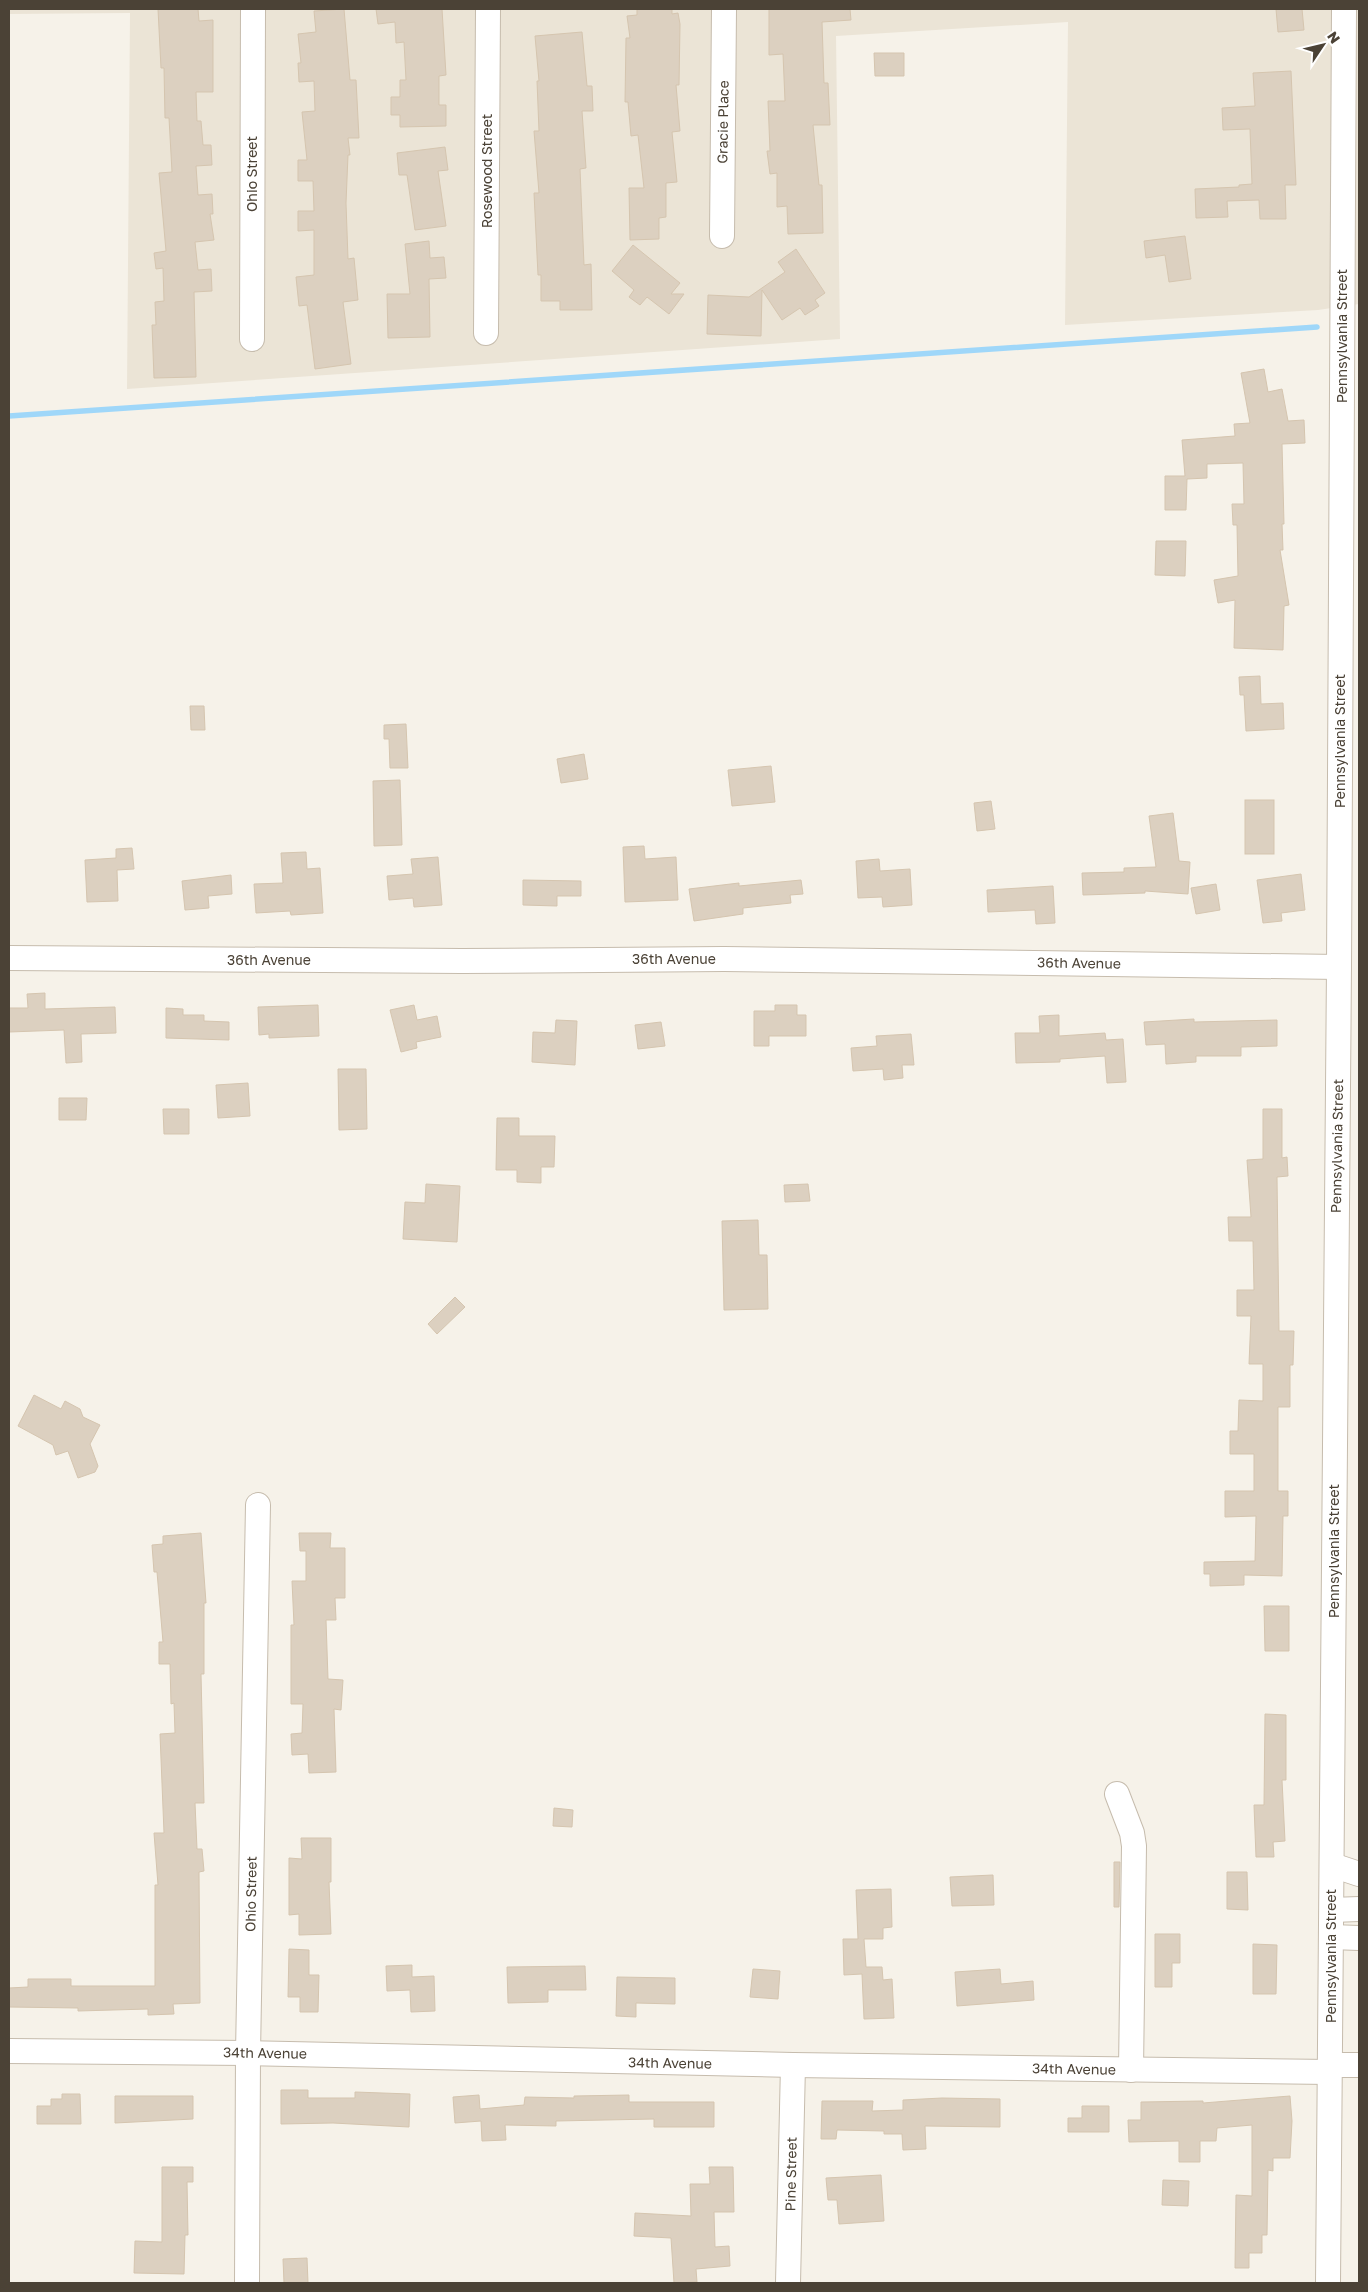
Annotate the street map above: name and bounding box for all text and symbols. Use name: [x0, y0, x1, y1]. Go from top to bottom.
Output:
north arrow: [1298, 20, 1348, 70]
text: N: [1324, 28, 1344, 46]
street label: Gracie Place: [713, 80, 732, 164]
street label: Rosewood Street: [478, 114, 495, 228]
street label: Ohio Street: [243, 136, 260, 212]
street label: Pennsylvania Street: [1333, 269, 1350, 403]
street label: Pennsylvania Street: [1331, 674, 1348, 808]
street label: 36th Avenue: [632, 950, 716, 967]
street label: 36th Avenue: [227, 951, 311, 968]
street label: 36th Avenue: [1037, 953, 1121, 972]
street label: Pennsylvania Street: [1327, 1079, 1346, 1213]
street label: Pennsylvania Street: [1325, 1484, 1342, 1618]
street label: Ohio Street: [241, 1856, 260, 1932]
street label: Pennsylvania Street: [1322, 1889, 1339, 2023]
street label: 34th Avenue: [223, 2043, 307, 2062]
street label: 34th Avenue: [628, 2053, 712, 2072]
street label: 34th Avenue: [1032, 2059, 1116, 2078]
street label: Pine Street: [781, 2137, 800, 2211]

